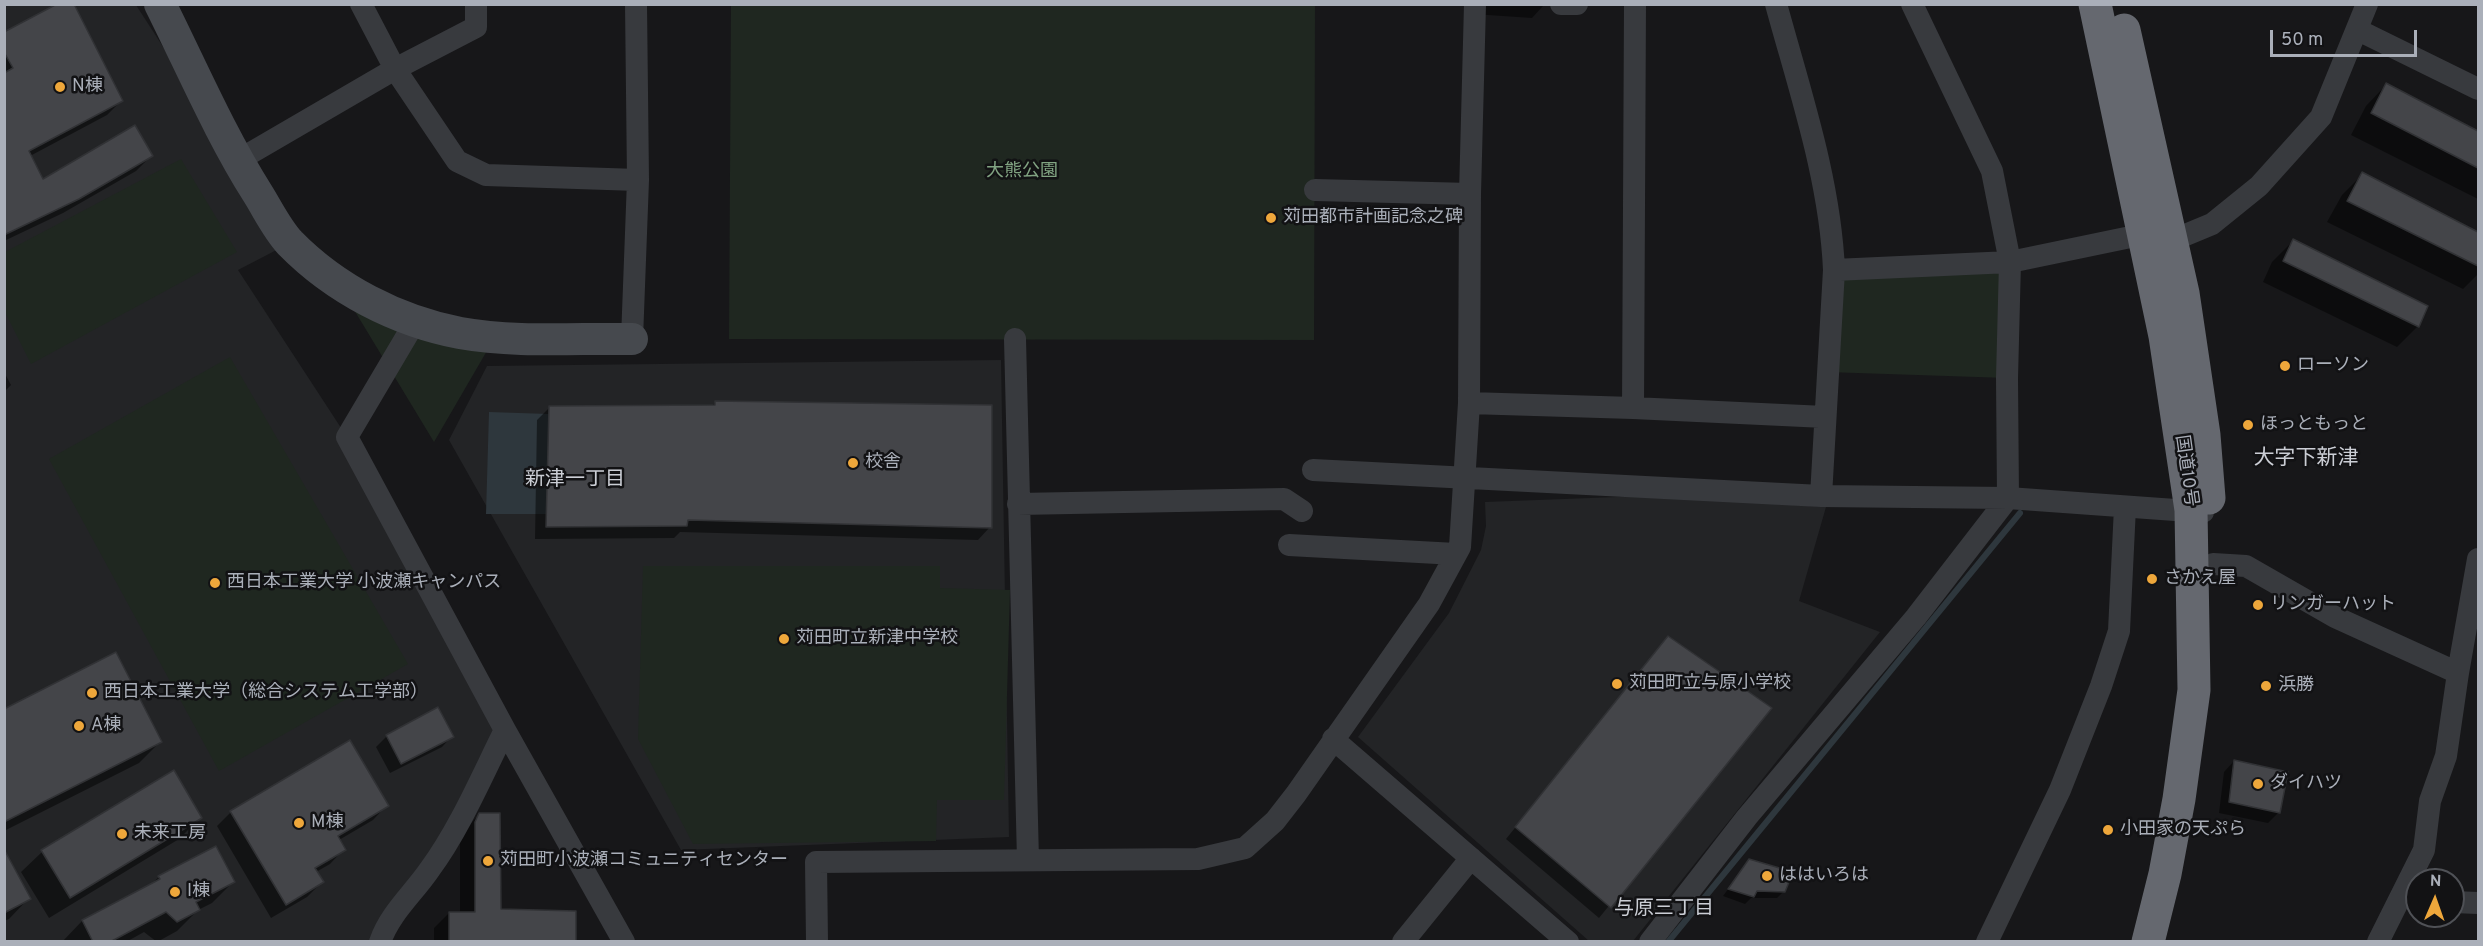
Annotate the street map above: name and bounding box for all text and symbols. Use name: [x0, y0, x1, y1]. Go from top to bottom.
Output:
scale bar: [2273, 18, 2420, 56]
text: 50 m: [2281, 29, 2323, 52]
place label: N棟: [72, 76, 103, 98]
marker: N棟: [53, 80, 67, 94]
park label: 大熊公園: [986, 161, 1058, 183]
place label: 苅田都市計画記念之碑: [1283, 207, 1463, 229]
marker: 苅田都市計画記念之碑: [1264, 211, 1278, 225]
place label: ローソン: [2297, 355, 2369, 377]
marker: ローソン: [2278, 359, 2292, 373]
place label: ほっともっと: [2260, 414, 2368, 436]
marker: ほっともっと: [2241, 418, 2255, 432]
street label: 国道10号: [2169, 434, 2201, 508]
district label: 大字下新津: [2254, 447, 2358, 473]
place label: 校舎: [865, 452, 901, 474]
marker: 校舎: [846, 456, 860, 470]
district label: 新津一丁目: [525, 469, 625, 493]
place label: さかえ屋: [2164, 568, 2236, 590]
place label: 西日本工業大学 小波瀬キャンパス: [227, 572, 501, 594]
marker: さかえ屋: [2145, 572, 2159, 586]
marker: 西日本工業大学 小波瀬キャンパス: [208, 576, 222, 590]
place label: リンガーハット: [2270, 594, 2396, 616]
marker: リンガーハット: [2251, 598, 2265, 612]
place label: 苅田町立新津中学校: [796, 628, 958, 650]
marker: 苅田町立新津中学校: [777, 632, 791, 646]
place label: 苅田町立与原小学校: [1629, 673, 1791, 695]
place label: 浜勝: [2278, 675, 2314, 697]
marker: 苅田町立与原小学校: [1610, 677, 1624, 691]
marker: 浜勝: [2259, 679, 2273, 693]
place label: 西日本工業大学（総合システム工学部）: [104, 682, 428, 704]
marker: 西日本工業大学（総合システム工学部）: [85, 686, 99, 700]
place label: A棟: [91, 715, 121, 737]
marker: A棟: [72, 719, 86, 733]
place label: ダイハツ: [2270, 773, 2342, 795]
marker: ダイハツ: [2251, 777, 2265, 791]
place label: M棟: [311, 812, 343, 834]
marker: M棟: [292, 816, 306, 830]
place label: 小田家の天ぷら: [2120, 819, 2246, 841]
place label: 未来工房: [134, 823, 206, 845]
marker: 小田家の天ぷら: [2101, 823, 2115, 837]
marker: 未来工房: [115, 827, 129, 841]
place label: 苅田町小波瀬コミュニティセンター: [500, 850, 788, 872]
marker: 苅田町小波瀬コミュニティセンター: [481, 854, 495, 868]
place label: ははいろは: [1779, 865, 1869, 887]
north arrow: [2405, 868, 2465, 928]
marker: ははいろは: [1760, 869, 1774, 883]
text: N: [2429, 872, 2442, 892]
place label: I棟: [187, 881, 210, 903]
marker: I棟: [168, 885, 182, 899]
district label: 与原三丁目: [1614, 898, 1714, 922]

